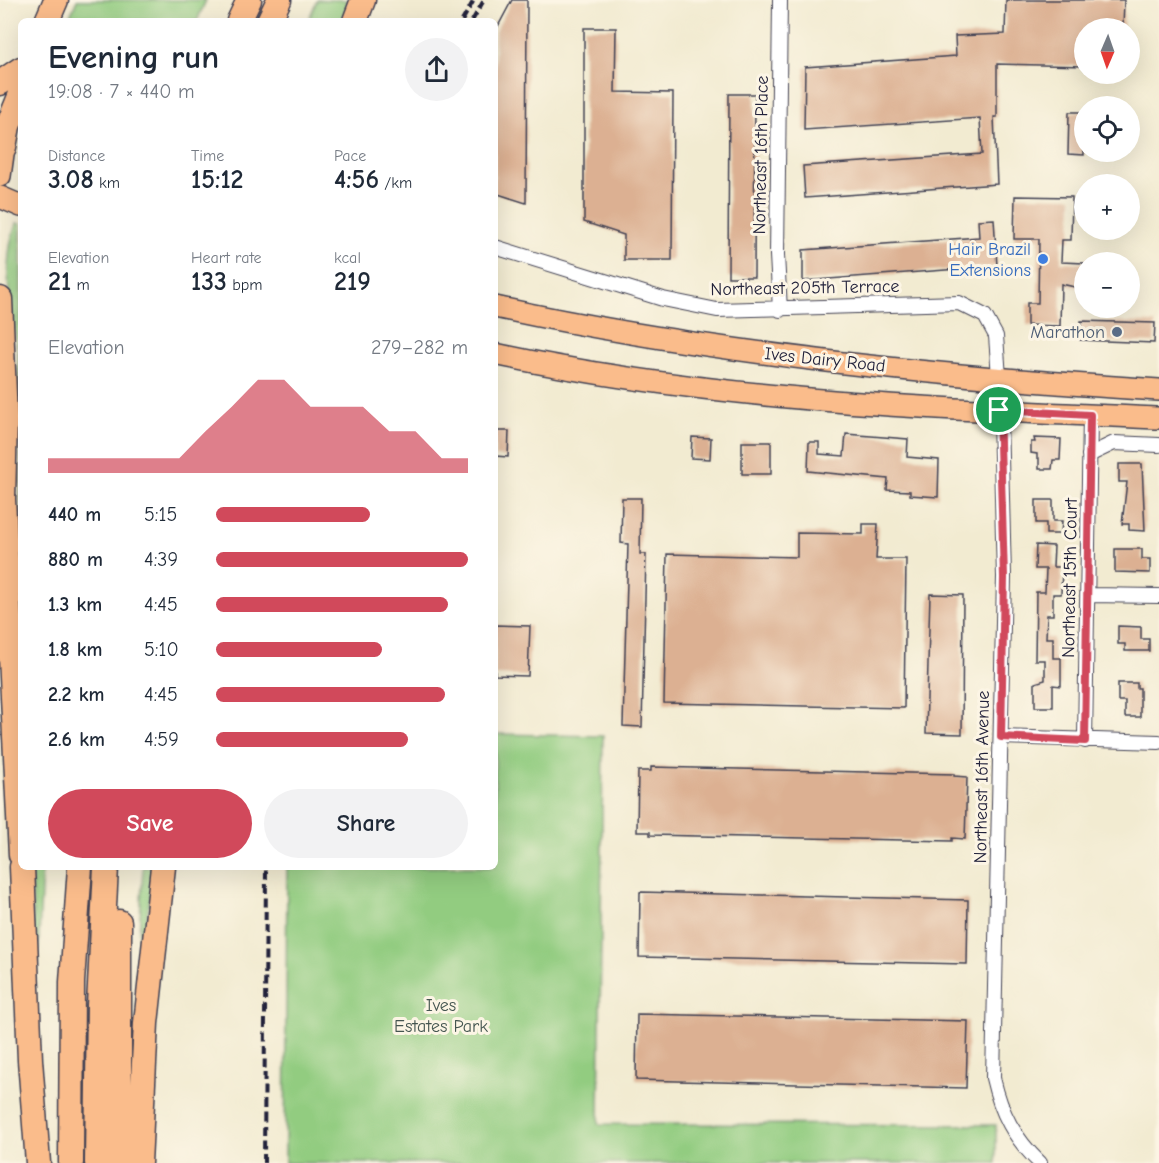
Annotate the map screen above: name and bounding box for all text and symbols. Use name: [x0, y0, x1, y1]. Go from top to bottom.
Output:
north arrow: [1074, 18, 1140, 84]
map controls: [1074, 18, 1140, 318]
text: Evening run: [48, 38, 219, 76]
button: share: [405, 38, 468, 101]
street label: Northeast 16th Place: [749, 75, 773, 235]
text: 19:08 · 7 × 440 m: [48, 80, 195, 103]
button: locate: [1074, 96, 1140, 162]
text: Distance: [48, 147, 105, 165]
text: Time: [191, 147, 224, 165]
text: Pace: [334, 147, 366, 165]
text: 3.08: [48, 165, 94, 195]
text: 15:12: [191, 165, 244, 195]
text: 4:56: [334, 165, 379, 195]
text: km: [94, 174, 120, 192]
text: /km: [379, 174, 412, 192]
button: +: [1074, 174, 1140, 240]
place label: Hair Brazil Extensions: [948, 239, 1031, 281]
text: Elevation: [48, 249, 109, 267]
text: Heart rate: [191, 249, 262, 267]
text: kcal: [334, 249, 361, 267]
marker: Hair Brazil Extensions: [1036, 252, 1050, 266]
button: −: [1074, 252, 1140, 318]
text: 21: [48, 267, 71, 297]
text: 133: [191, 267, 227, 297]
text: 219: [334, 267, 371, 297]
text: m: [71, 276, 90, 294]
text: bpm: [227, 276, 263, 294]
street label: Northeast 205th Terrace: [710, 276, 900, 300]
place label: Marathon: [1030, 322, 1105, 343]
marker: Marathon: [1110, 325, 1124, 339]
text: Elevation: [48, 336, 125, 359]
text: 279–282 m: [371, 336, 468, 359]
street label: Ives Dairy Road: [763, 343, 887, 377]
pin: [973, 384, 1024, 435]
icon: arrive: [982, 393, 1015, 426]
street label: Northeast 15th Court: [1058, 497, 1082, 658]
text: 440 m: [48, 503, 101, 526]
text: 5:15: [144, 503, 177, 526]
text: 880 m: [48, 548, 103, 571]
text: 4:39: [144, 548, 178, 571]
text: 1.3 km: [48, 593, 102, 616]
text: 4:45: [144, 593, 178, 616]
text: 1.8 km: [48, 638, 103, 661]
text: 5:10: [144, 638, 179, 661]
text: 2.2 km: [48, 683, 104, 706]
text: 4:45: [144, 683, 178, 706]
street label: Northeast 16th Avenue: [970, 690, 994, 864]
text: 2.6 km: [48, 728, 105, 751]
text: 4:59: [144, 728, 179, 751]
button: Save: [48, 789, 252, 858]
button: Share: [264, 789, 468, 858]
park label: Ives Estates Park: [394, 995, 488, 1037]

